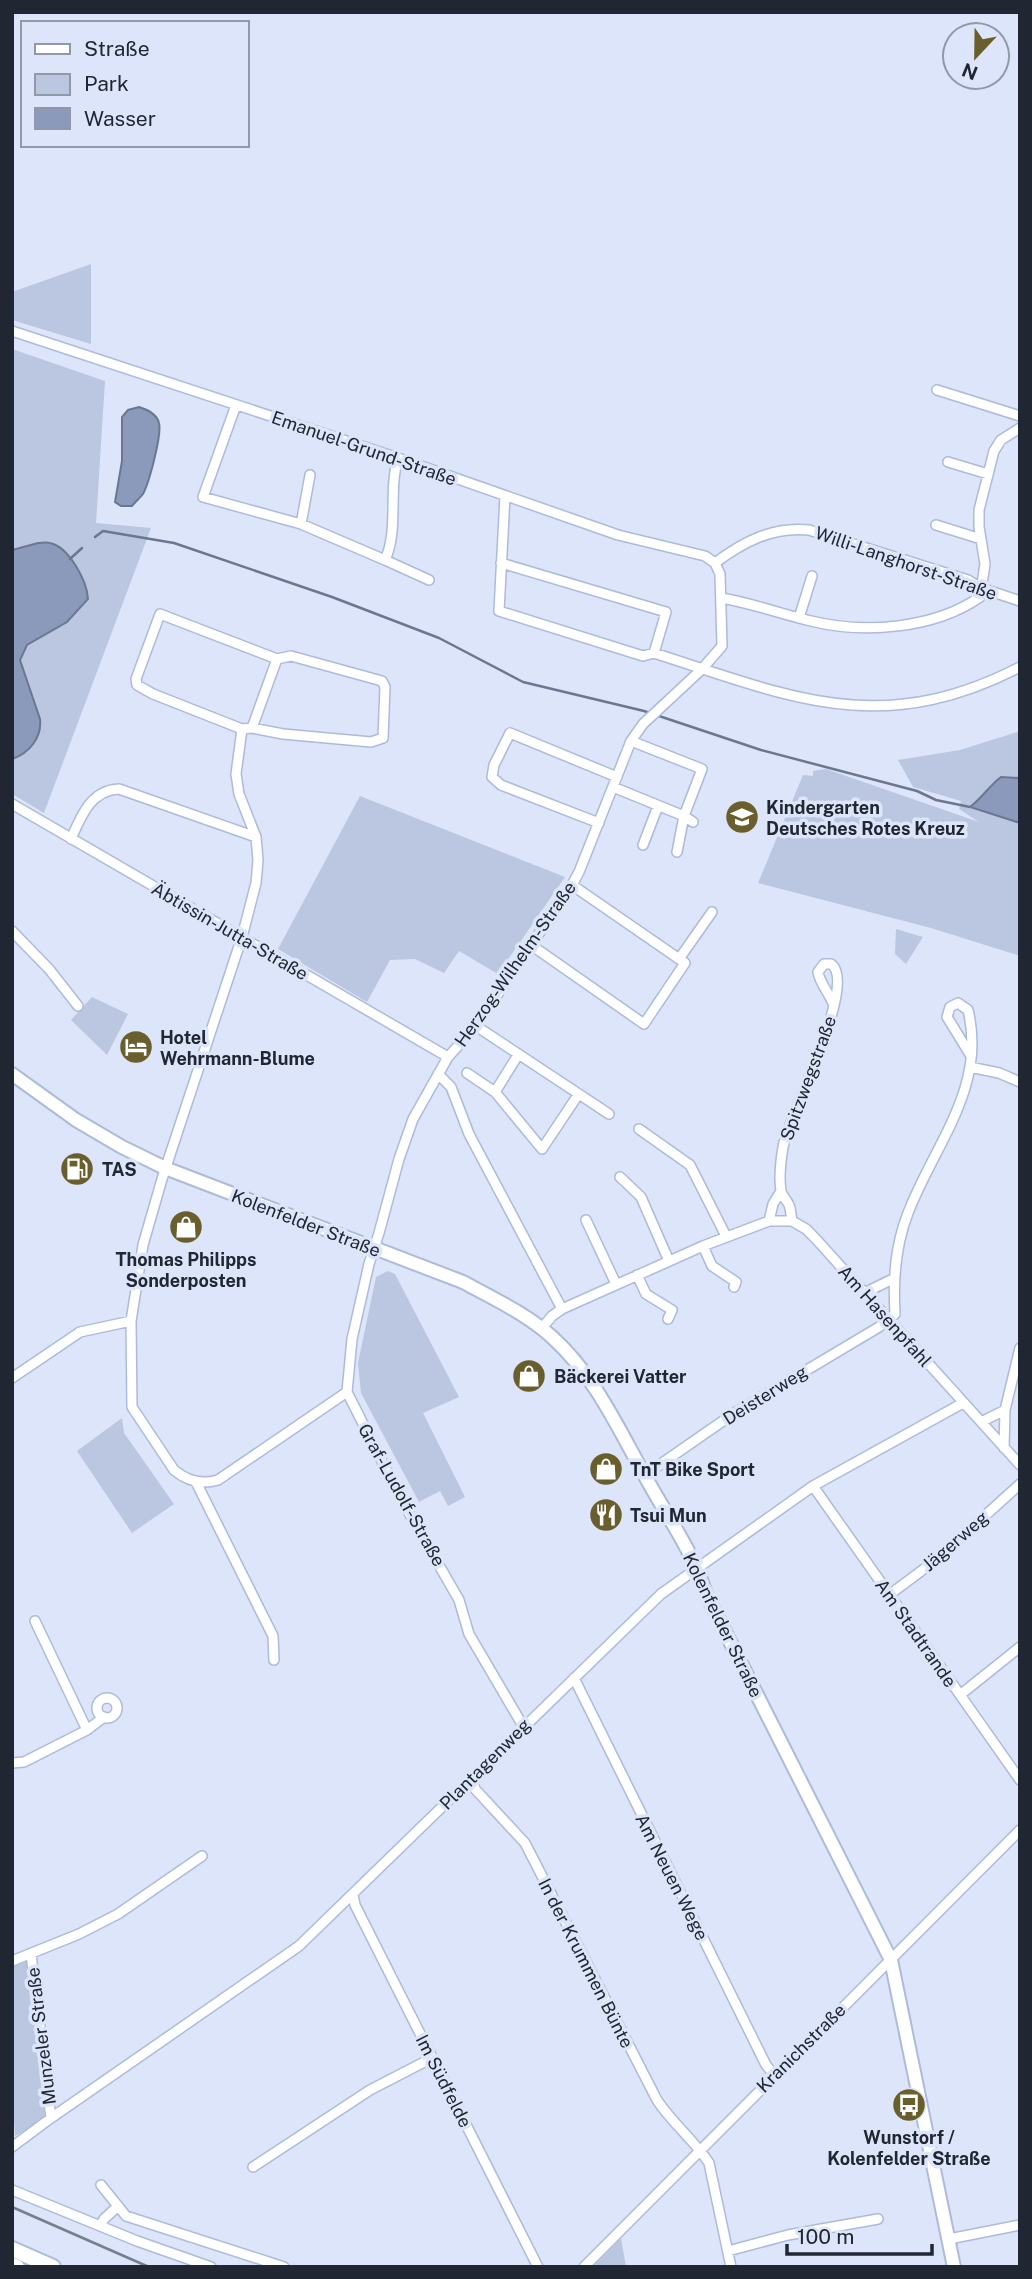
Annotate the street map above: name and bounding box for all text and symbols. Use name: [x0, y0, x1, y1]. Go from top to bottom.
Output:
legend: [21, 21, 248, 147]
north arrow: [941, 21, 1011, 91]
text: Straße: [84, 36, 150, 61]
text: N: [959, 59, 981, 85]
text: Park: [84, 71, 129, 96]
text: Wasser: [84, 106, 156, 131]
street label: Emanuel-Grund-Straße: [269, 407, 459, 489]
street label: Willi-Langhorst-Straße: [812, 522, 1000, 604]
place label: Kindergarten Deutsches Rotes Kreuz: [766, 797, 965, 839]
school or university icon: Kindergarten Deutsches Rotes Kreuz: [723, 798, 761, 836]
street label: Äbtissin-Jutta-Straße: [148, 877, 312, 984]
street label: Herzog-Wilhelm-Straße: [450, 877, 580, 1051]
street label: Spitzwegstraße: [776, 1013, 840, 1143]
place label: Hotel Wehrmann-Blume: [160, 1027, 315, 1069]
hotel icon: Hotel Wehrmann-Blume: [117, 1028, 155, 1066]
fuel station icon: TAS: [58, 1150, 96, 1188]
place label: TAS: [102, 1159, 137, 1180]
street label: Kolenfelder Straße: [228, 1185, 384, 1261]
shop icon: Thomas Philipps Sonderposten: [167, 1208, 205, 1246]
place label: Thomas Philipps Sonderposten: [116, 1249, 256, 1291]
street label: Am Hasenpfahl: [834, 1261, 936, 1371]
shop icon: Bäckerei Vatter: [510, 1357, 548, 1395]
street label: Deisterweg: [719, 1361, 811, 1429]
place label: Bäckerei Vatter: [554, 1366, 687, 1387]
street label: Graf-Ludolf-Straße: [354, 1420, 450, 1570]
shop icon: TnT Bike Sport: [587, 1450, 625, 1488]
place label: TnT Bike Sport: [630, 1459, 755, 1480]
restaurant icon: Tsui Mun: [587, 1496, 625, 1534]
place label: Tsui Mun: [630, 1505, 707, 1526]
street label: Jägerweg: [918, 1507, 992, 1575]
street label: Kolenfelder Straße: [679, 1549, 767, 1701]
street label: Am Stadtrande: [871, 1575, 961, 1691]
street label: Plantagenweg: [435, 1714, 535, 1814]
street label: Am Neuen Wege: [631, 1810, 713, 1944]
street label: In der Krummen Bünte: [534, 1875, 638, 2051]
street label: Munzeler Straße: [22, 1966, 60, 2106]
street label: Kranichstraße: [752, 1999, 850, 2097]
street label: Im Südfelde: [412, 2031, 476, 2131]
bus stop icon: Wunstorf / Kolenfelder Straße: [890, 2086, 928, 2124]
place label: Wunstorf / Kolenfelder Straße: [827, 2127, 991, 2169]
scale bar: [787, 2212, 932, 2256]
text: 100 m: [797, 2224, 854, 2249]

